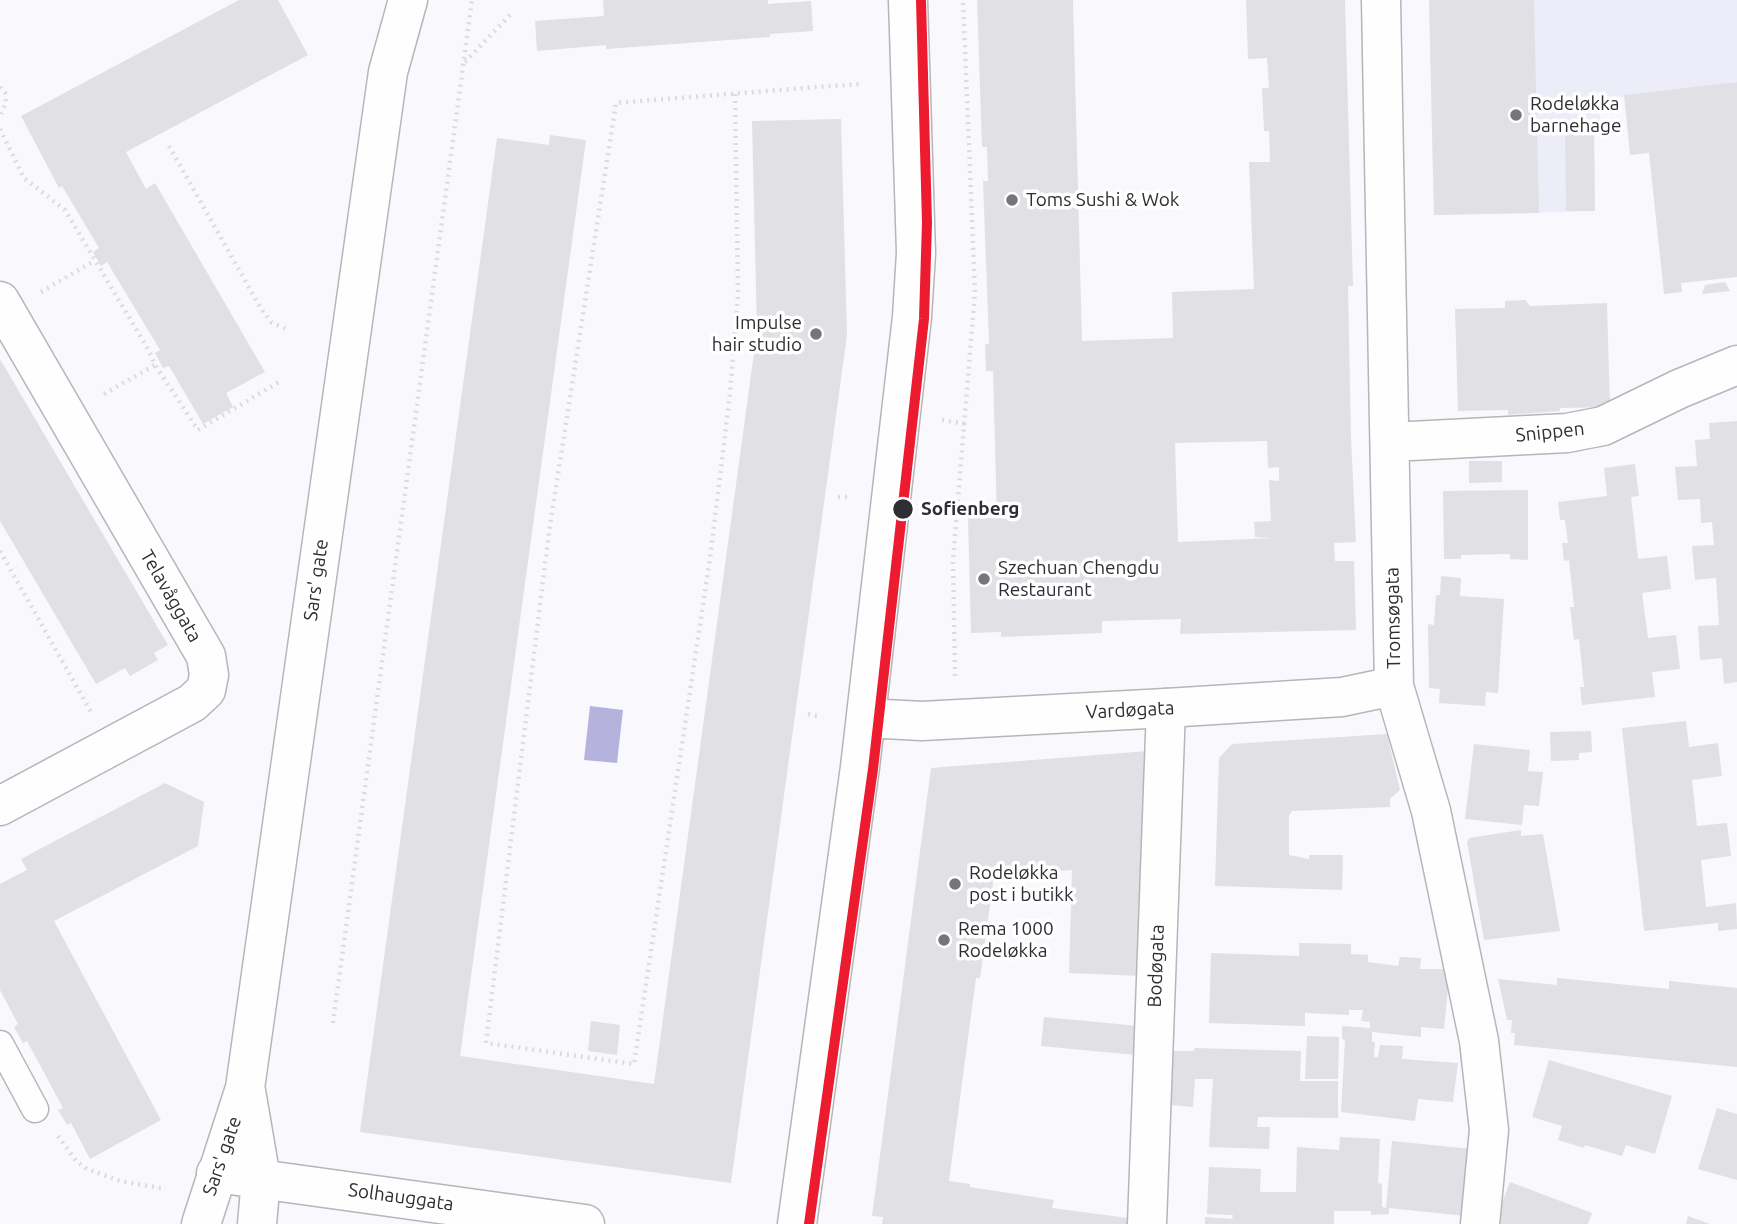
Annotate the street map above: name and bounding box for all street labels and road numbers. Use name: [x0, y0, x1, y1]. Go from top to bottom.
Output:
street label: Snippen: [1515, 417, 1585, 447]
street label: Sars' gate: [299, 538, 333, 622]
street label: Telavåggata: [135, 546, 207, 646]
street label: Tromsøgata: [1381, 567, 1405, 669]
street label: Vardøgata: [1085, 696, 1175, 724]
street label: Bodøgata: [1143, 924, 1169, 1008]
street label: Sars' gate: [198, 1113, 246, 1199]
street label: Solhauggata: [347, 1178, 455, 1216]

